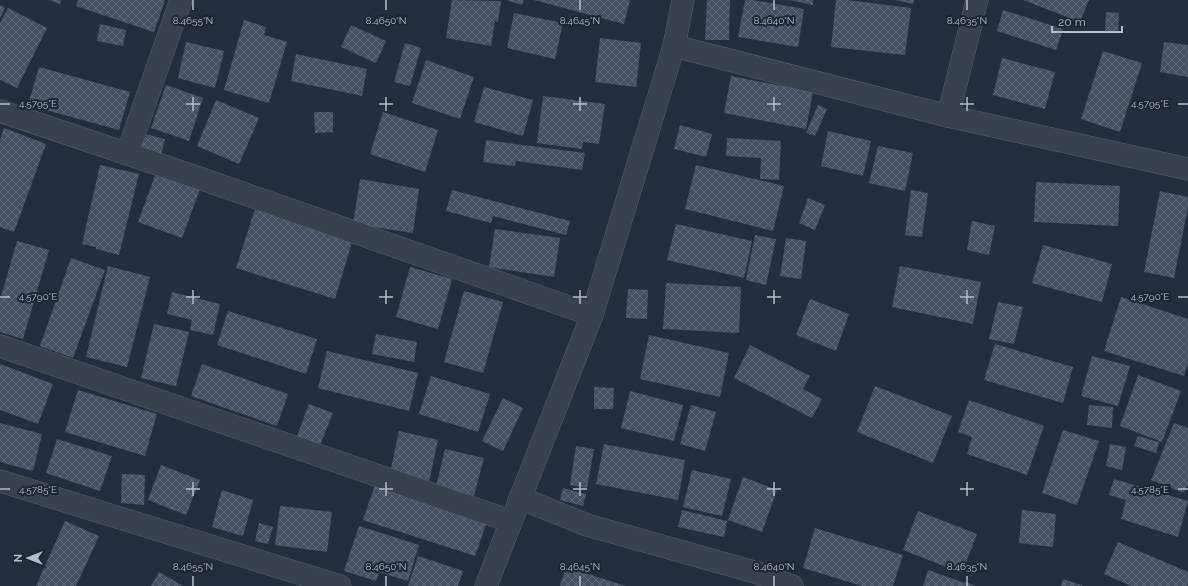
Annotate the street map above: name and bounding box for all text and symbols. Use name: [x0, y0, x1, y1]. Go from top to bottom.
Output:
scale bar: [1052, 8, 1122, 34]
text: 8.4655°N: [173, 15, 213, 26]
text: 8.4650°N: [365, 15, 407, 26]
text: 8.4645°N: [560, 15, 600, 26]
text: 8.4640°N: [753, 15, 795, 26]
text: 8.4635°N: [947, 15, 987, 26]
text: 20 m: [1058, 15, 1086, 29]
text: 4.5795°E: [19, 98, 57, 109]
text: 4.5795°E: [1131, 98, 1169, 109]
text: 4.5790°E: [19, 291, 57, 302]
text: 4.5790°E: [1131, 291, 1169, 302]
text: 4.5785°E: [19, 484, 57, 495]
text: 4.5785°E: [1131, 484, 1169, 495]
north arrow: [8, 538, 48, 578]
text: N: [12, 554, 25, 562]
text: 8.4655°N: [173, 561, 213, 572]
text: 8.4650°N: [365, 561, 407, 572]
text: 8.4645°N: [560, 561, 600, 572]
text: 8.4640°N: [753, 561, 795, 572]
text: 8.4635°N: [947, 561, 987, 572]

